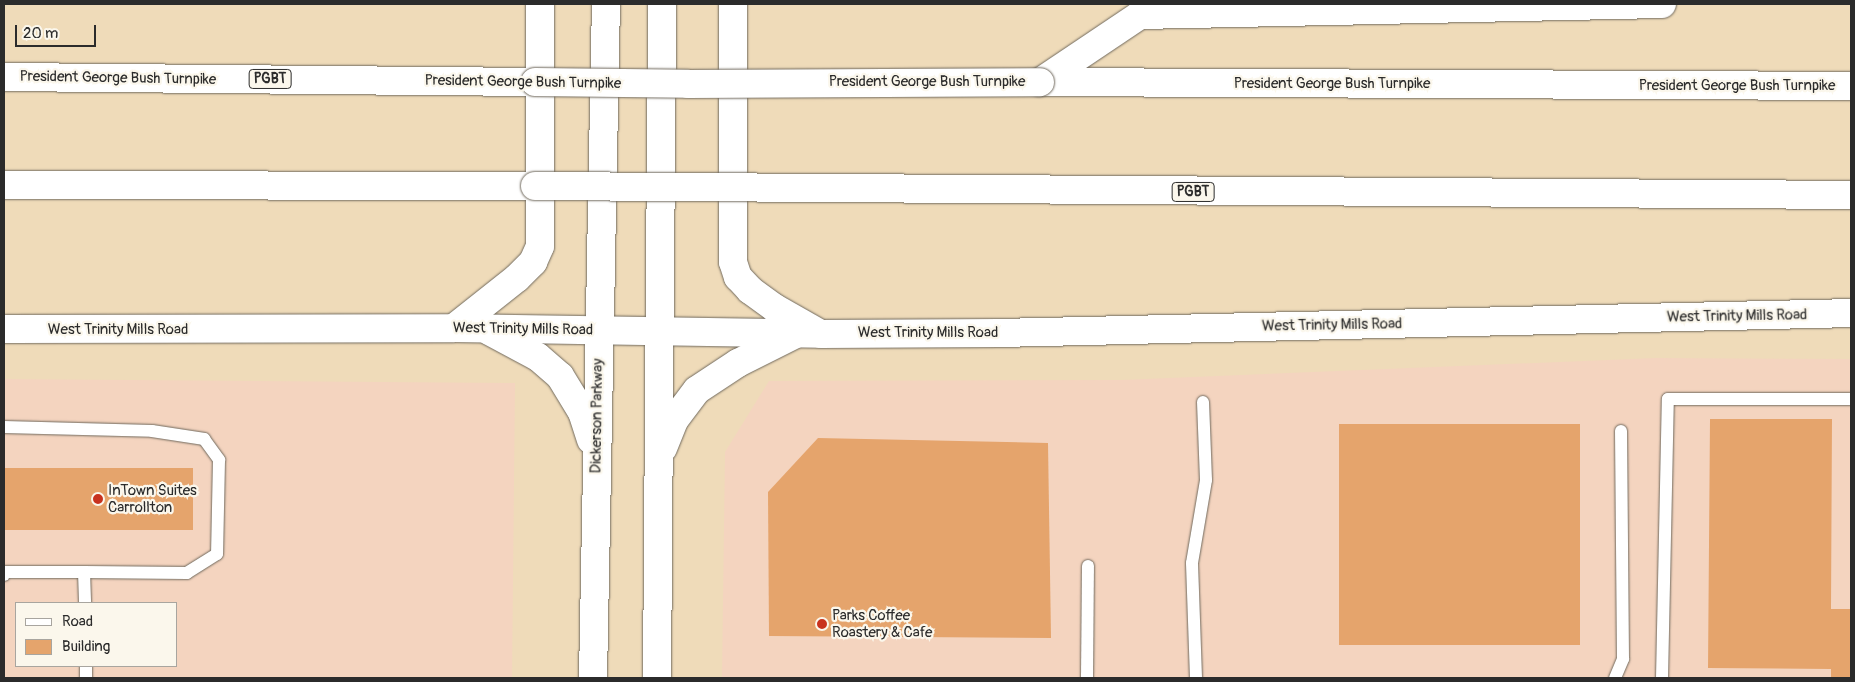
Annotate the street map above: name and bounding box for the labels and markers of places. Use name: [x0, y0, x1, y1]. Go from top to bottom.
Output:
place label: InTown Suites Carrollton: [108, 481, 197, 516]
marker: InTown Suites Carrollton: [92, 493, 104, 505]
place label: Parks Coffee Roastery & Cafe: [832, 606, 932, 641]
marker: Parks Coffee Roastery & Cafe: [816, 618, 828, 630]

